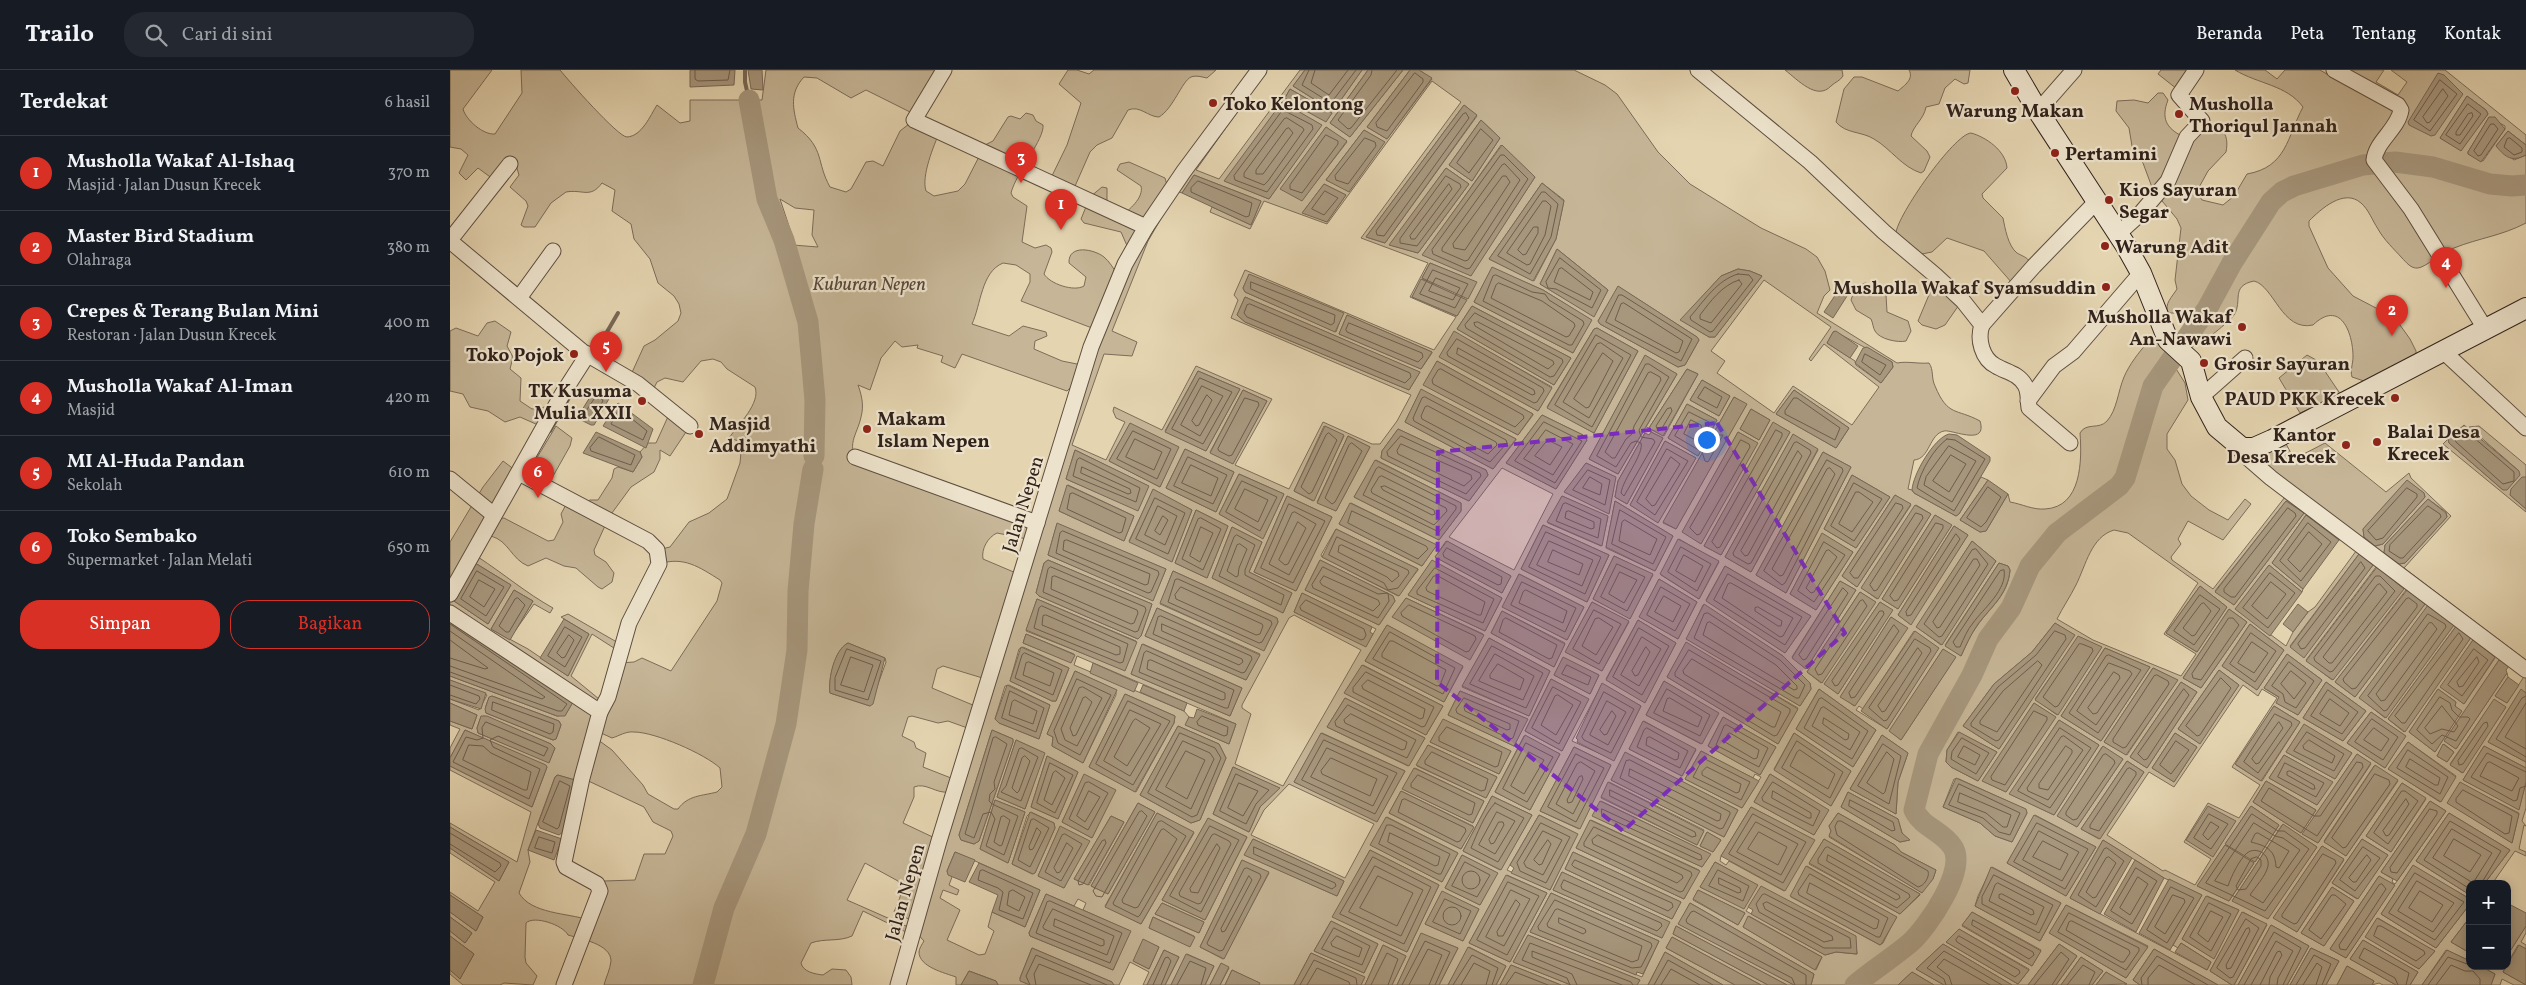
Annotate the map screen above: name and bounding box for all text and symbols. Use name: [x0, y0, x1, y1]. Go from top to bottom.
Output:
search box: [124, 12, 474, 57]
text: Trailo: [25, 18, 94, 52]
icon: search: [142, 21, 170, 49]
text: Cari di sini: [182, 22, 273, 48]
text: Beranda: [2196, 22, 2262, 47]
text: Peta: [2290, 22, 2324, 47]
text: Tentang: [2352, 22, 2416, 47]
text: Kontak: [2444, 22, 2501, 47]
marker: Warung Makan: [2009, 85, 2021, 97]
text: Terdekat: [20, 88, 108, 117]
text: 6 hasil: [385, 92, 430, 114]
place label: Toko Kelontong: [1223, 92, 1364, 118]
place label: Musholla Thoriqul Jannah: [2189, 92, 2338, 140]
marker: Toko Kelontong: [1207, 97, 1219, 109]
place label: Warung Makan: [1946, 99, 2084, 125]
marker: Musholla Thoriqul Jannah: [2173, 108, 2185, 120]
pin: 3: [1005, 142, 1037, 183]
place label: Pertamini: [2065, 142, 2158, 168]
marker: Pertamini: [2049, 147, 2061, 159]
text: Musholla Wakaf Al-Ishaq: [67, 149, 295, 175]
text: 1: [33, 162, 39, 184]
text: 370 m: [388, 162, 430, 184]
text: Masjid · Jalan Dusun Krecek: [67, 175, 261, 197]
place label: Kios Sayuran Segar: [2119, 178, 2237, 226]
pin: 1: [1045, 189, 1077, 230]
marker: Kios Sayuran Segar: [2103, 194, 2115, 206]
text: Master Bird Stadium: [67, 224, 254, 250]
place label: Warung Adit: [2115, 235, 2229, 261]
text: 2: [32, 237, 40, 259]
text: 380 m: [387, 237, 430, 259]
marker: Warung Adit: [2099, 240, 2111, 252]
pin: 4: [2430, 247, 2462, 288]
text: Olahraga: [67, 250, 132, 272]
park label: Kuburan Nepen: [812, 272, 926, 298]
place label: Musholla Wakaf Syamsuddin: [1833, 276, 2096, 302]
marker: Musholla Wakaf Syamsuddin: [2100, 281, 2112, 293]
pin: 2: [2376, 295, 2408, 336]
text: Crepes & Terang Bulan Mini: [67, 299, 319, 325]
place label: Musholla Wakaf An-Nawawi: [2087, 305, 2234, 353]
text: 3: [32, 312, 40, 334]
text: 400 m: [384, 312, 430, 334]
marker: Musholla Wakaf An-Nawawi: [2236, 321, 2248, 333]
text: Restoran · Jalan Dusun Krecek: [67, 325, 276, 347]
pin: 5: [590, 331, 622, 372]
place label: Toko Pojok: [466, 343, 564, 369]
marker: Toko Pojok: [568, 348, 580, 360]
place label: Grosir Sayuran: [2214, 352, 2350, 378]
marker: Grosir Sayuran: [2198, 357, 2210, 369]
text: Musholla Wakaf Al-Iman: [67, 374, 293, 400]
place label: TK Kusuma Mulia XXII: [528, 379, 632, 427]
text: 4: [31, 387, 41, 409]
text: 420 m: [385, 387, 430, 409]
place label: PAUD PKK Krecek: [2224, 387, 2385, 413]
marker: PAUD PKK Krecek: [2389, 392, 2401, 404]
marker: TK Kusuma Mulia XXII: [636, 395, 648, 407]
text: Masjid: [67, 400, 115, 422]
place label: Makam Islam Nepen: [877, 407, 990, 455]
place label: Masjid Addimyathi: [709, 412, 817, 460]
place label: Balai Desa Krecek: [2387, 420, 2480, 468]
marker: Makam Islam Nepen: [861, 423, 873, 435]
place label: Kantor Desa Krecek: [2227, 423, 2336, 471]
your location: [1694, 427, 1720, 453]
marker: Masjid Addimyathi: [693, 428, 705, 440]
marker: Balai Desa Krecek: [2371, 436, 2383, 448]
marker: Kantor Desa Krecek: [2340, 439, 2352, 451]
text: MI Al-Huda Pandan: [67, 449, 245, 475]
street label: Jalan Nepen: [997, 453, 1051, 556]
pin: 6: [522, 457, 554, 498]
text: 5: [32, 462, 40, 484]
text: 610 m: [389, 462, 430, 484]
text: Sekolah: [67, 475, 123, 497]
text: Toko Sembako: [67, 524, 197, 550]
text: 6: [32, 537, 40, 559]
text: 650 m: [388, 537, 430, 559]
text: Supermarket · Jalan Melati: [67, 550, 252, 572]
button: Simpan: [20, 600, 220, 649]
button: Bagikan: [230, 600, 430, 649]
street label: Jalan Nepen: [880, 841, 932, 944]
map controls: [2466, 880, 2511, 970]
button: +: [2466, 880, 2511, 925]
button: −: [2466, 925, 2511, 970]

